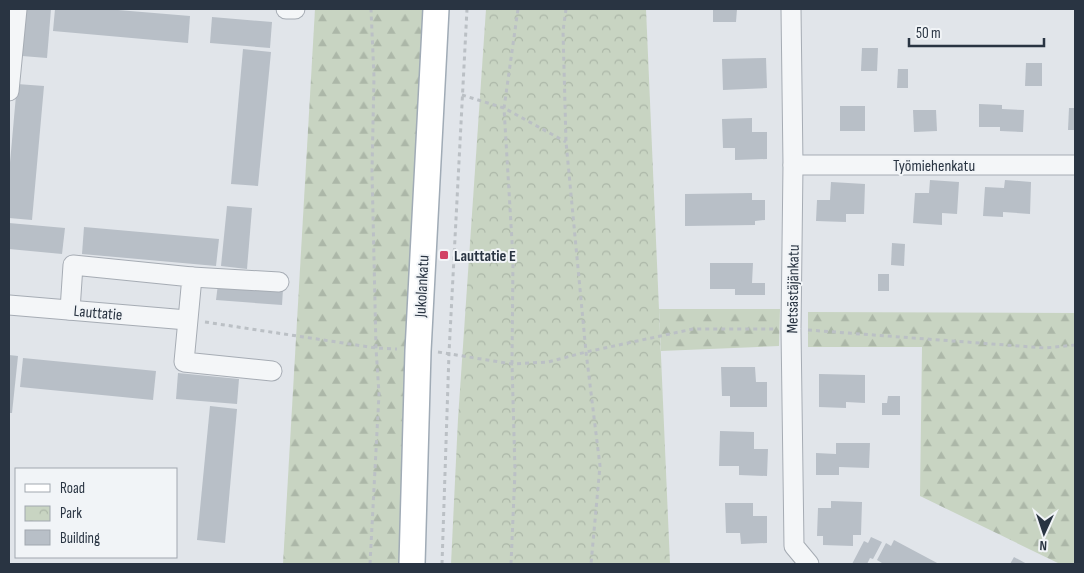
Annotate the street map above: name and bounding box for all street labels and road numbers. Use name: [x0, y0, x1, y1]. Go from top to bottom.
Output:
street label: Työmiehenkatu: [893, 157, 975, 176]
street label: Metsästäjänkatu: [783, 244, 804, 334]
street label: Jukolankatu: [411, 254, 434, 319]
street label: Lauttatie: [73, 302, 123, 325]

